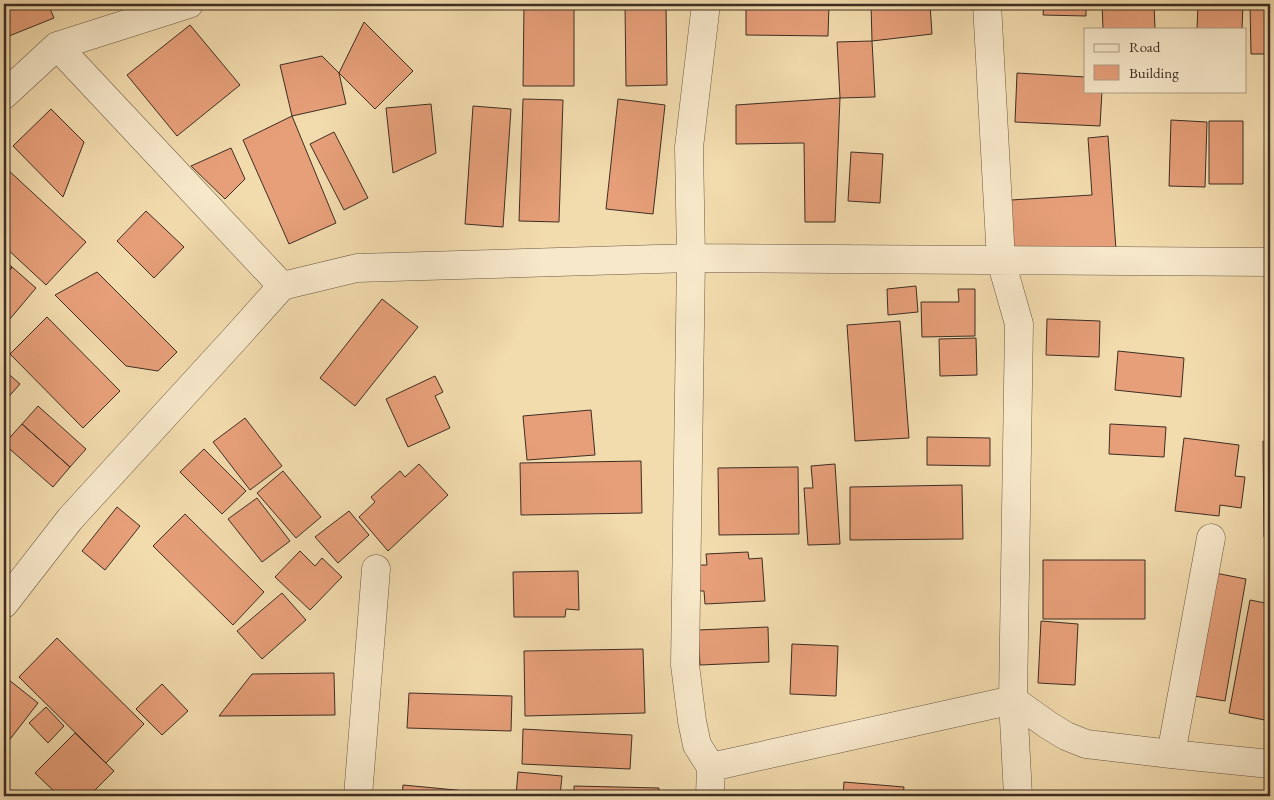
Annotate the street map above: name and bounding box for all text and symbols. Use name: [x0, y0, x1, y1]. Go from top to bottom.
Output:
legend: [1084, 28, 1246, 92]
text: Road: [1129, 37, 1161, 56]
text: Building: [1129, 63, 1179, 82]

